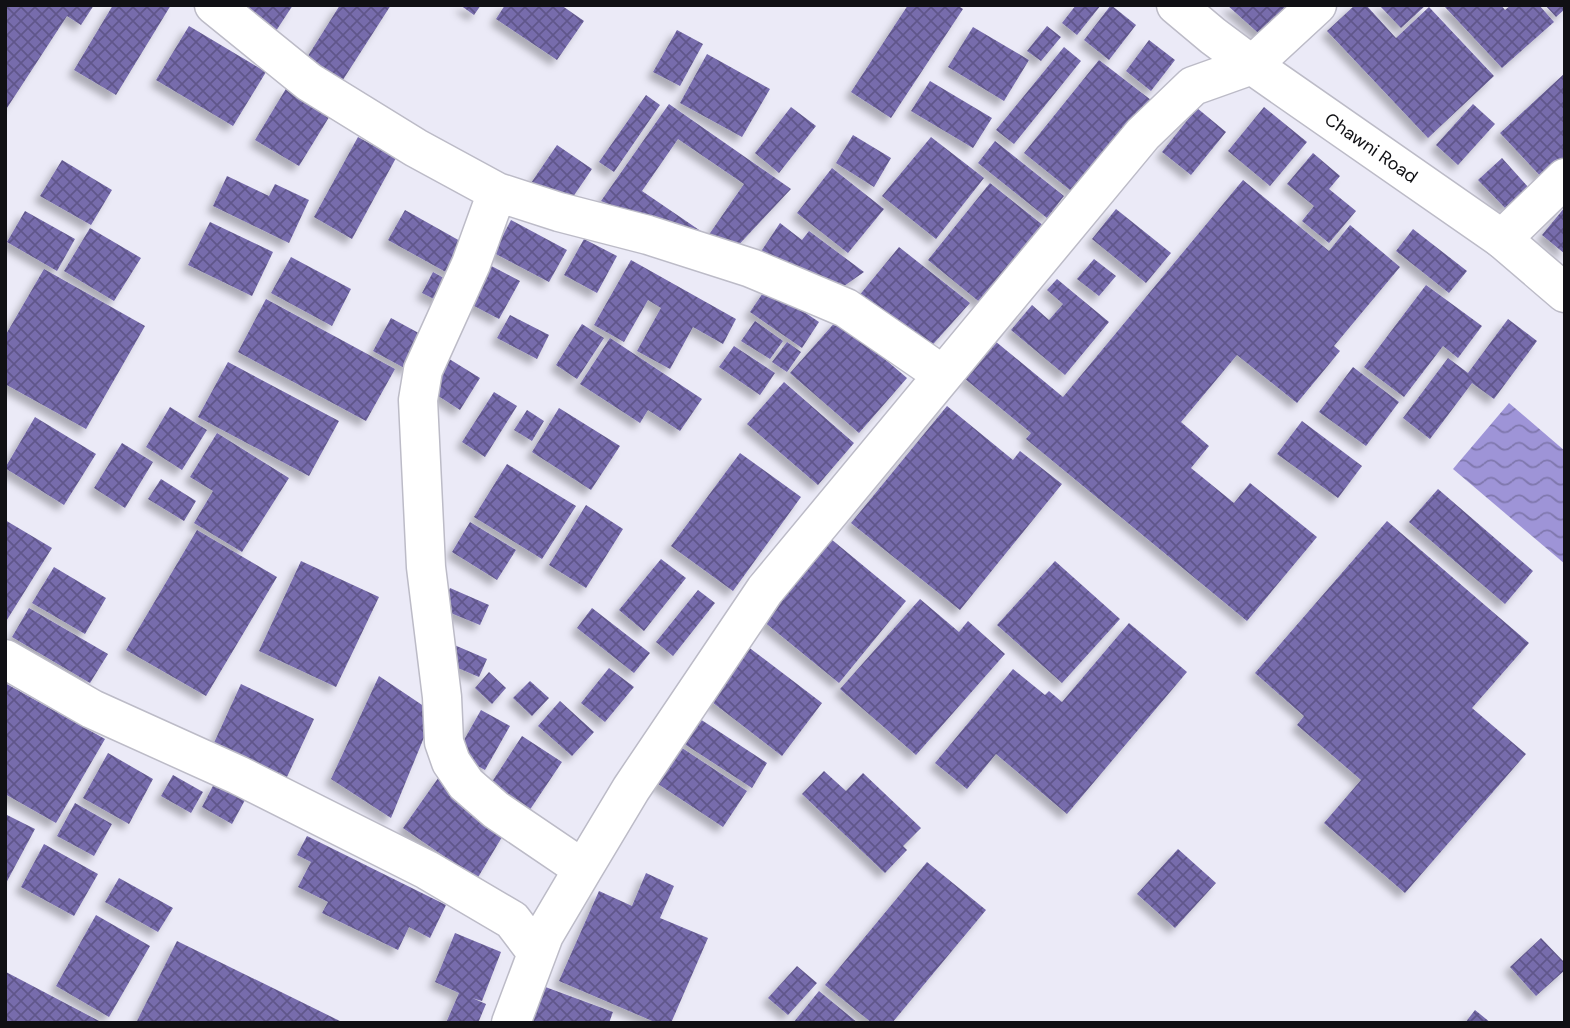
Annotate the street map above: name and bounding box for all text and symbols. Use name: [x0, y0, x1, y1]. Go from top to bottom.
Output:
street label: Chawni Road: [1320, 107, 1422, 189]

